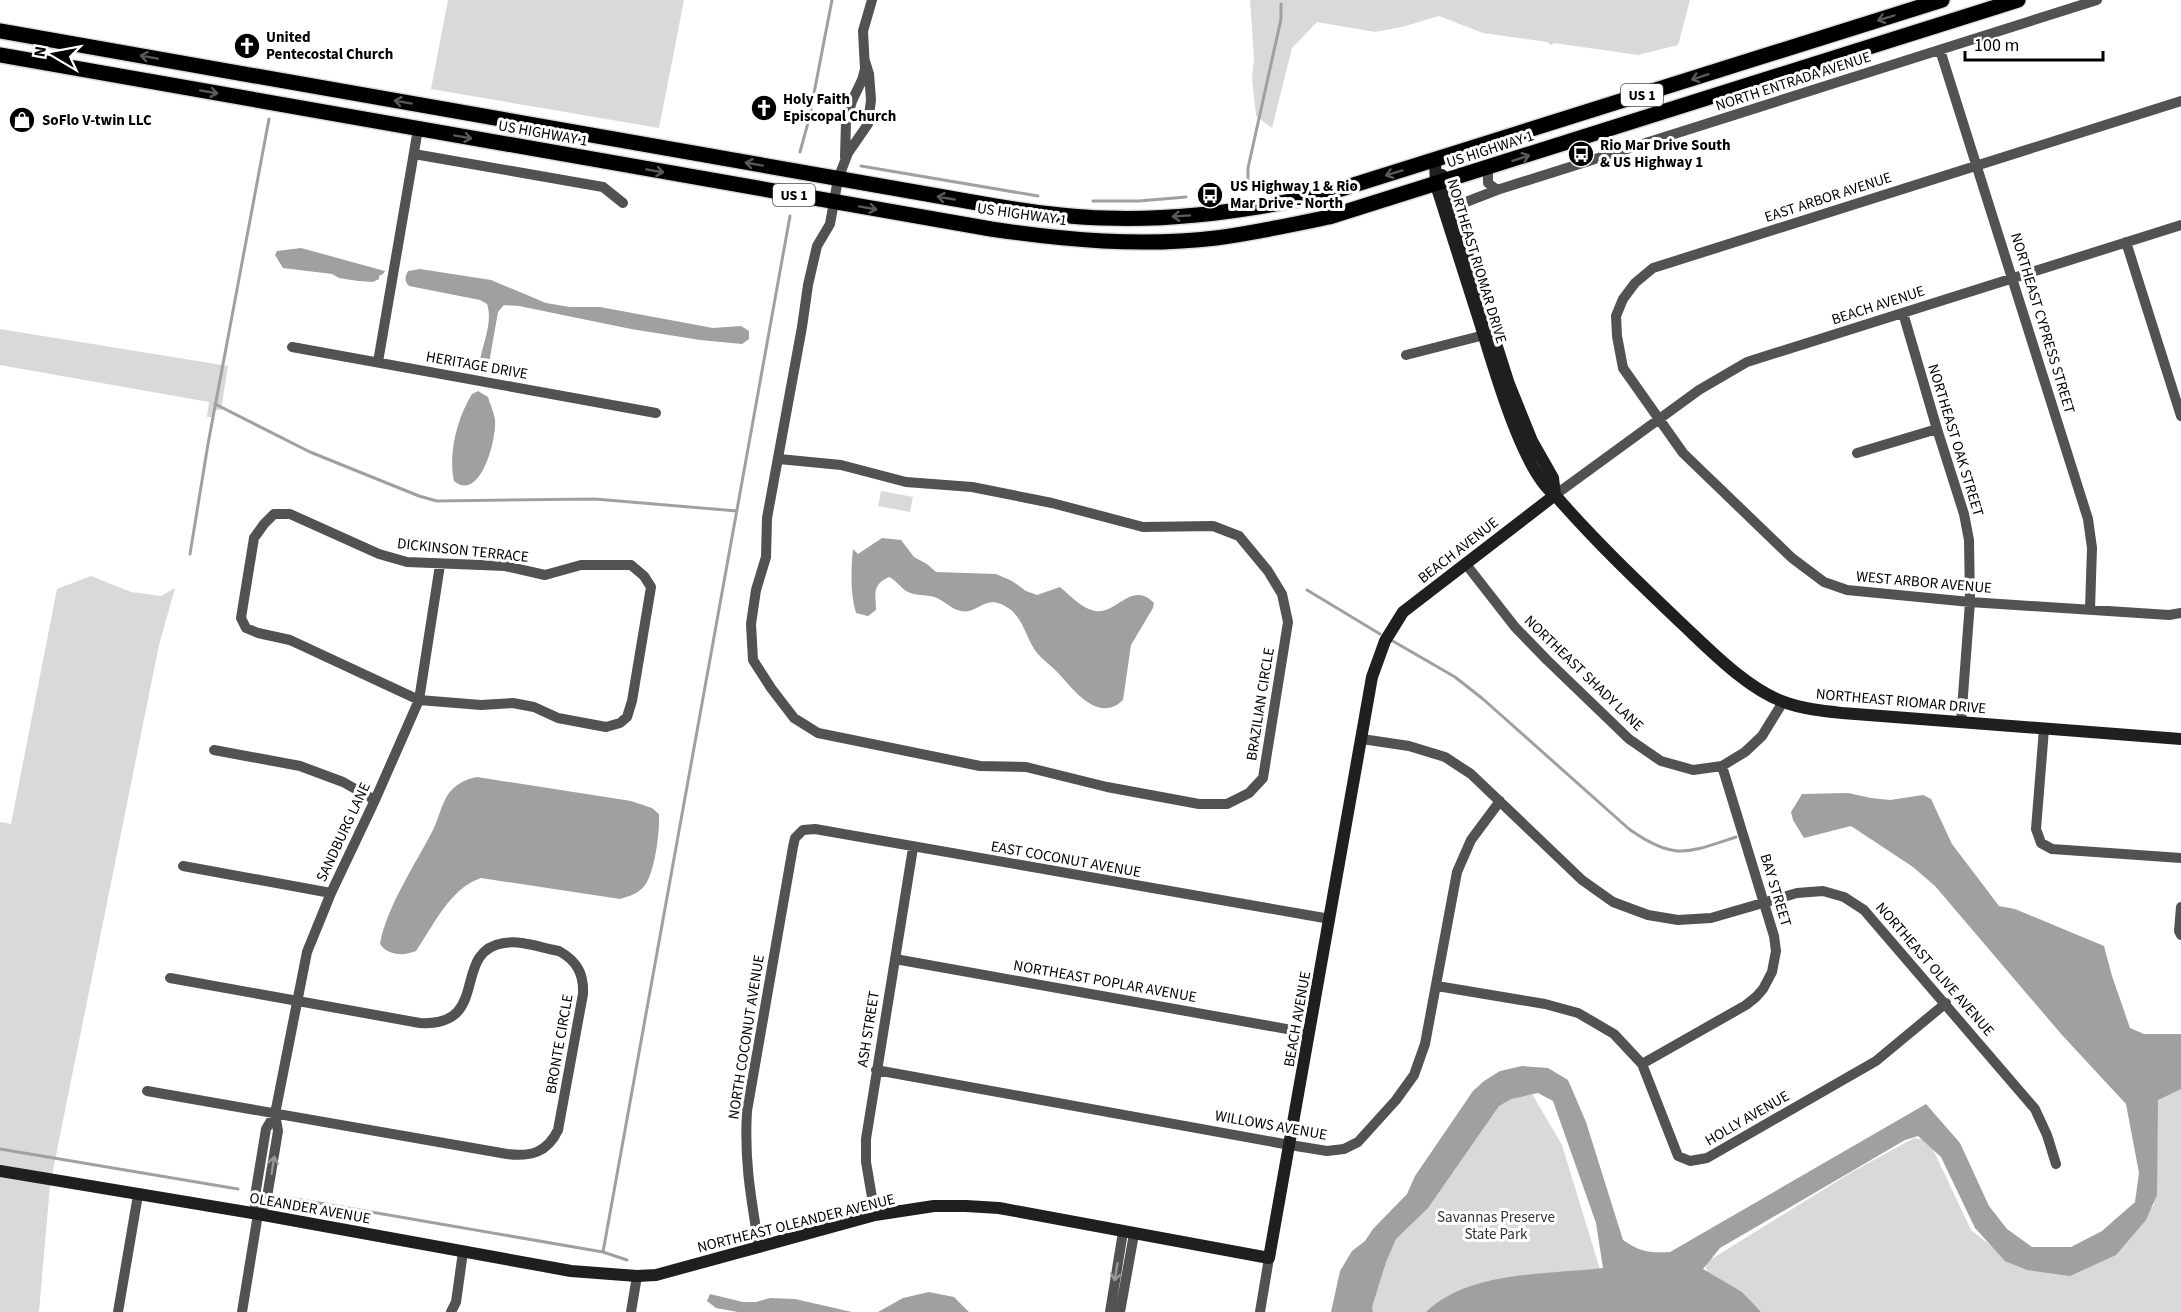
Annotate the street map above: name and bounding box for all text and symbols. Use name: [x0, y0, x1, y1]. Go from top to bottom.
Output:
one-way arrow: [1877, 13, 1896, 24]
north arrow: [24, 24, 84, 84]
scale bar: [1965, 24, 2103, 62]
place label: United Pentecostal Church: [266, 27, 393, 65]
church icon: United Pentecostal Church: [232, 31, 262, 61]
text: 100 m: [1974, 33, 2019, 58]
text: N: [28, 44, 52, 59]
street label: NORTH ENTRADA AVENUE: [1713, 46, 1874, 117]
one-way arrow: [140, 51, 160, 62]
one-way arrow: [1691, 72, 1710, 83]
road number: US 1: [1621, 84, 1663, 106]
one-way arrow: [199, 87, 219, 98]
place label: Holy Faith Episcopal Church: [783, 89, 896, 127]
church icon: Holy Faith Episcopal Church: [749, 93, 779, 123]
one-way arrow: [394, 96, 414, 107]
shop icon: SoFlo V-twin LLC: [7, 105, 37, 135]
place label: SoFlo V-twin LLC: [42, 110, 152, 131]
street label: US HIGHWAY 1: [496, 115, 589, 152]
street label: US HIGHWAY 1: [1444, 125, 1536, 173]
one-way arrow: [453, 132, 473, 143]
place label: Rio Mar Drive South & US Highway 1: [1600, 135, 1731, 173]
bus stop icon: Rio Mar Drive South & US Highway 1: [1566, 139, 1596, 169]
one-way arrow: [1511, 152, 1530, 163]
one-way arrow: [744, 159, 764, 170]
one-way arrow: [645, 165, 665, 176]
street label: EAST ARBOR AVENUE: [1762, 167, 1895, 228]
one-way arrow: [1385, 168, 1404, 179]
place label: US Highway 1 & Rio Mar Drive - North: [1230, 176, 1358, 214]
street label: NORTHEAST RIOMAR DRIVE: [1441, 176, 1512, 346]
bus stop icon: US Highway 1 & Rio Mar Drive - North: [1195, 180, 1225, 210]
road number: US 1: [773, 184, 815, 206]
one-way arrow: [937, 192, 956, 203]
street label: US HIGHWAY 1: [976, 198, 1068, 231]
one-way arrow: [858, 203, 878, 214]
one-way arrow: [1172, 211, 1192, 222]
street label: NORTHEAST CYPRESS STREET: [2005, 230, 2080, 416]
street label: BEACH AVENUE: [1829, 280, 1928, 330]
street label: HERITAGE DRIVE: [424, 346, 530, 385]
street label: NORTHEAST OAK STREET: [1922, 361, 1989, 519]
street label: BEACH AVENUE: [1414, 512, 1503, 589]
street label: DICKINSON TERRACE: [396, 533, 530, 568]
street label: WEST ARBOR AVENUE: [1855, 566, 1993, 599]
street label: NORTHEAST SHADY LANE: [1519, 611, 1648, 736]
street label: BRAZILIAN CIRCLE: [1241, 646, 1280, 762]
street label: NORTHEAST RIOMAR DRIVE: [1815, 684, 1987, 719]
street label: SANDBURG LANE: [311, 779, 376, 885]
street label: EAST COCONUT AVENUE: [989, 836, 1143, 883]
street label: BAY STREET: [1755, 851, 1797, 929]
street label: NORTHEAST OLIVE AVENUE: [1871, 898, 1999, 1041]
street label: NORTH COCONUT AVENUE: [723, 953, 770, 1121]
street label: NORTHEAST POPLAR AVENUE: [1012, 955, 1198, 1008]
street label: BEACH AVENUE: [1279, 969, 1316, 1069]
street label: ASH STREET: [852, 989, 885, 1069]
street label: BRONTE CIRCLE: [540, 993, 579, 1096]
street label: HOLLY AVENUE: [1701, 1086, 1793, 1151]
street label: WILLOWS AVENUE: [1213, 1105, 1329, 1146]
one-way arrow: [267, 1156, 278, 1176]
street label: OLEANDER AVENUE: [248, 1188, 372, 1229]
street label: NORTHEAST OLEANDER AVENUE: [695, 1189, 897, 1258]
park label: Savannas Preserve State Park: [1437, 1207, 1555, 1245]
one-way arrow: [1110, 1262, 1121, 1281]

